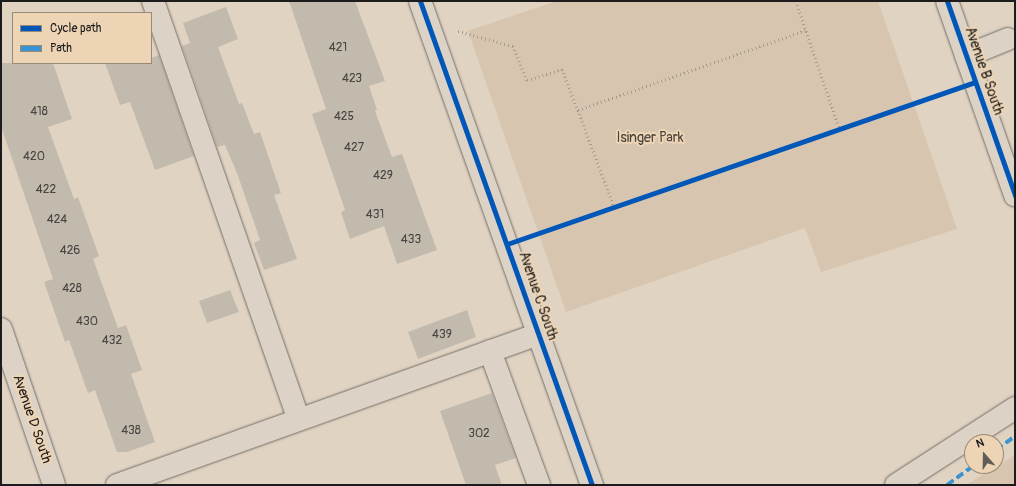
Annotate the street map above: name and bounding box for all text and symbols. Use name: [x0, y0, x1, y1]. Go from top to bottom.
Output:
legend: [12, 12, 152, 64]
text: Cycle path: [50, 21, 101, 36]
street label: Avenue B South: [961, 25, 1007, 117]
text: Path: [50, 41, 72, 56]
house number: 421: [329, 41, 347, 55]
house number: 423: [342, 72, 362, 86]
house number: 418: [30, 105, 48, 119]
house number: 425: [334, 110, 354, 124]
park label: Isinger Park: [617, 130, 683, 146]
house number: 427: [344, 141, 364, 155]
house number: 420: [23, 150, 45, 164]
house number: 429: [373, 169, 393, 183]
house number: 422: [36, 183, 56, 197]
house number: 431: [366, 208, 384, 222]
house number: 424: [47, 213, 67, 227]
house number: 433: [401, 233, 421, 247]
house number: 426: [60, 244, 80, 258]
street label: Avenue C South: [515, 249, 561, 343]
house number: 428: [62, 282, 82, 296]
house number: 430: [76, 315, 98, 329]
house number: 439: [432, 328, 452, 342]
house number: 432: [102, 334, 122, 348]
street label: Avenue D South: [9, 372, 55, 466]
house number: 438: [121, 424, 141, 438]
house number: 302: [468, 427, 490, 441]
north arrow: [964, 434, 1004, 474]
text: N: [974, 436, 986, 451]

